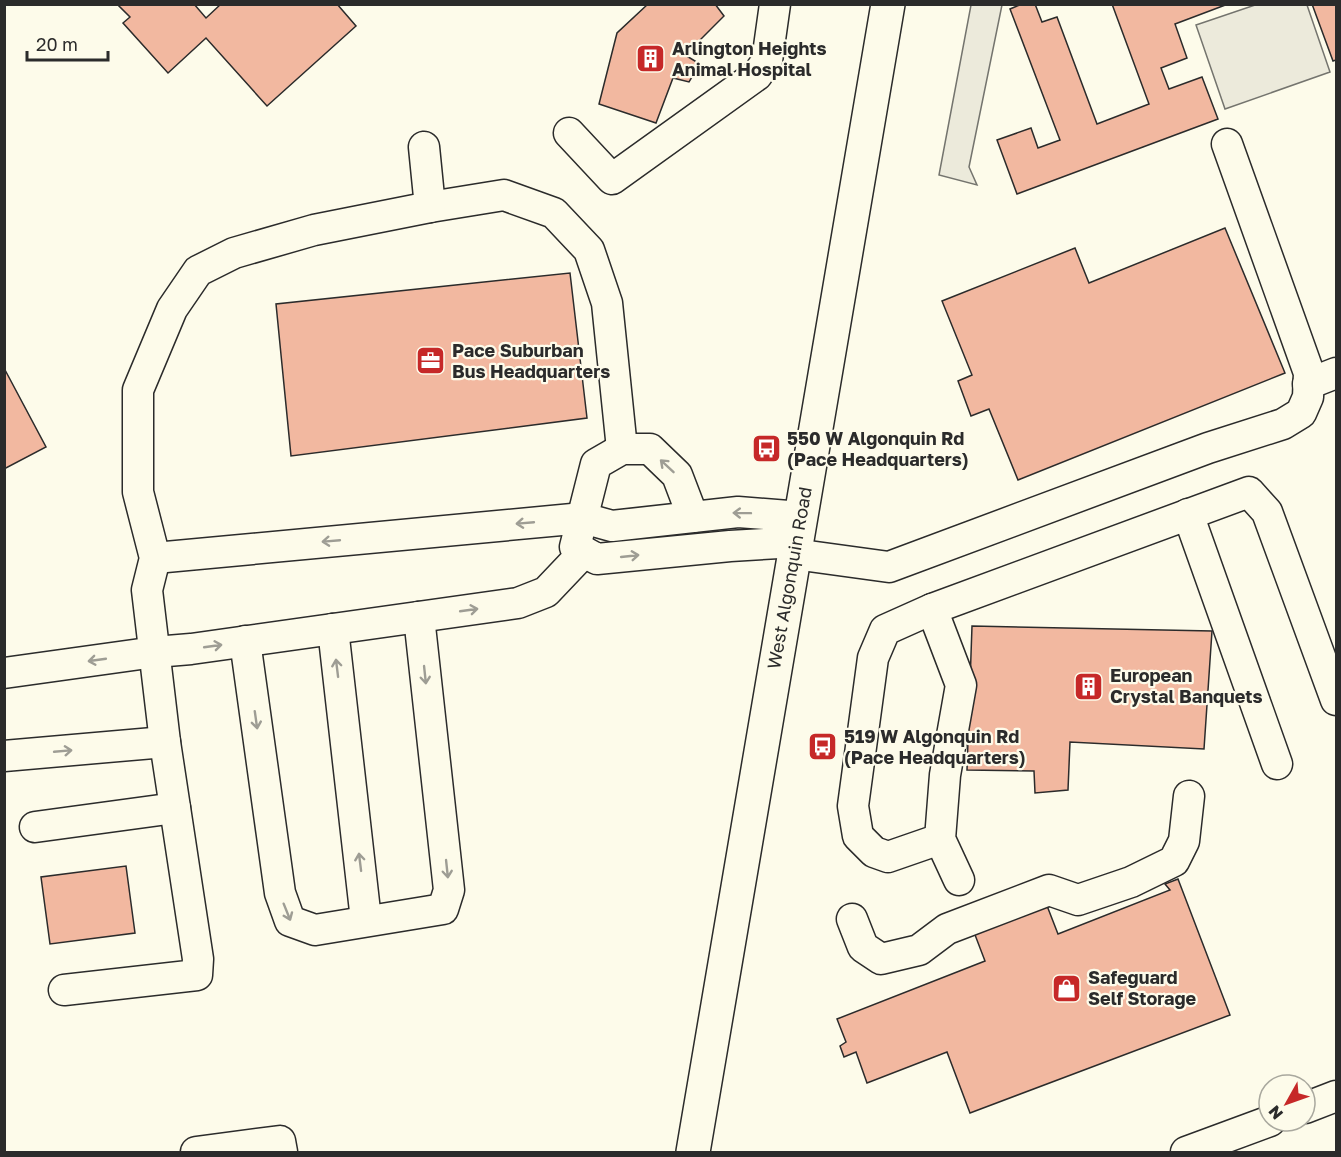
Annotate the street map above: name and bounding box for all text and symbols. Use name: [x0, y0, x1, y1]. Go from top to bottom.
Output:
scale bar: [27, 24, 108, 62]
text: 20 m: [36, 33, 78, 55]
place label: Arlington Heights Animal Hospital: [672, 37, 827, 80]
building icon: Arlington Heights Animal Hospital: [635, 43, 667, 75]
place label: Pace Suburban Bus Headquarters: [452, 339, 610, 382]
office icon: Pace Suburban Bus Headquarters: [415, 345, 447, 377]
place label: 550 W Algonquin Rd (Pace Headquarters): [787, 427, 969, 470]
bus stop icon: 550 W Algonquin Rd (Pace Headquarters): [750, 433, 782, 465]
one-way arrow: [660, 459, 675, 473]
street label: West Algonquin Road: [762, 485, 816, 671]
one-way arrow: [733, 508, 753, 519]
one-way arrow: [516, 518, 536, 529]
one-way arrow: [322, 536, 341, 547]
one-way arrow: [620, 550, 640, 561]
one-way arrow: [458, 604, 478, 615]
one-way arrow: [203, 640, 223, 651]
one-way arrow: [88, 654, 107, 665]
one-way arrow: [331, 659, 342, 679]
place label: European Crystal Banquets: [1110, 664, 1263, 707]
one-way arrow: [420, 665, 431, 685]
building icon: European Crystal Banquets: [1073, 670, 1105, 702]
one-way arrow: [251, 710, 262, 730]
place label: 519 W Algonquin Rd (Pace Headquarters): [844, 725, 1026, 768]
bus stop icon: 519 W Algonquin Rd (Pace Headquarters): [807, 731, 839, 763]
one-way arrow: [52, 745, 72, 756]
one-way arrow: [354, 853, 365, 872]
one-way arrow: [442, 858, 453, 878]
one-way arrow: [283, 902, 294, 921]
place label: Safeguard Self Storage: [1088, 966, 1197, 1009]
shop icon: Safeguard Self Storage: [1051, 972, 1083, 1004]
north arrow: [1257, 1073, 1317, 1133]
text: N: [1264, 1102, 1287, 1124]

